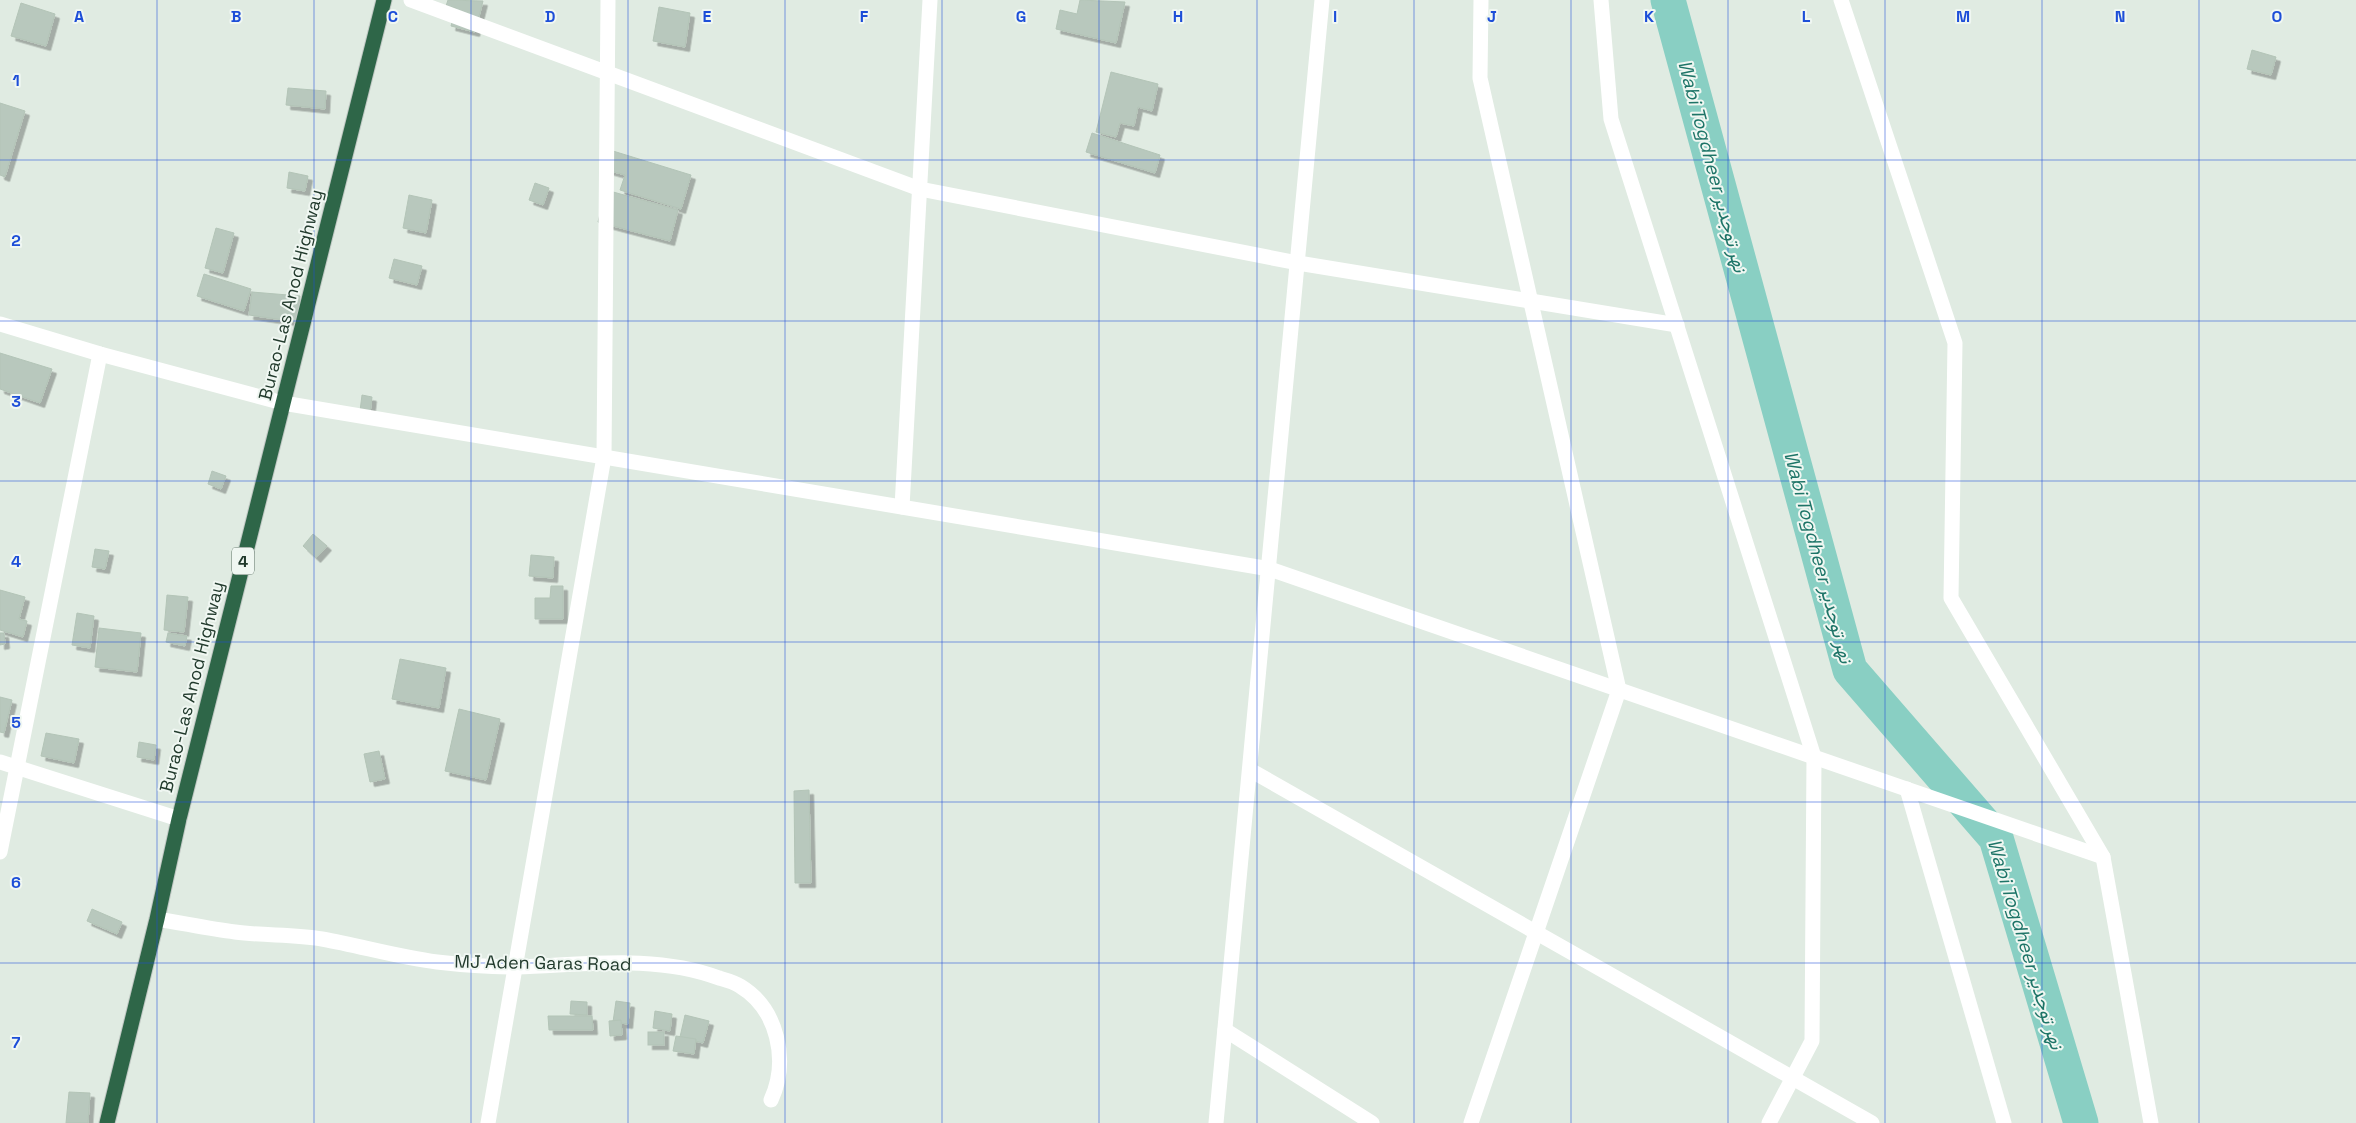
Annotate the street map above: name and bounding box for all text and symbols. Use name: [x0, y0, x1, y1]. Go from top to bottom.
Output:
text: A: [74, 6, 84, 27]
text: B: [231, 6, 241, 27]
text: C: [388, 6, 398, 27]
text: D: [545, 6, 555, 27]
text: E: [703, 6, 712, 27]
text: F: [860, 6, 869, 27]
text: G: [1016, 6, 1026, 27]
text: H: [1173, 6, 1183, 27]
text: I: [1333, 6, 1337, 27]
text: J: [1487, 6, 1497, 27]
text: K: [1644, 6, 1654, 27]
text: L: [1802, 6, 1811, 27]
text: M: [1956, 6, 1970, 27]
text: N: [2115, 6, 2125, 27]
text: O: [2272, 6, 2283, 27]
water label: Wabi Togdheer نهر توجدير: [1672, 57, 1753, 276]
text: 1: [12, 70, 20, 91]
street label: Burao-Las Anod Highway: [253, 187, 328, 403]
text: 2: [11, 230, 21, 251]
text: 3: [11, 391, 21, 412]
water label: Wabi Togdheer نهر توجدير: [1778, 448, 1859, 667]
road number: 4: [232, 548, 254, 574]
text: 4: [11, 551, 21, 572]
street label: Burao-Las Anod Highway: [154, 579, 229, 795]
text: 5: [11, 712, 21, 733]
water label: Wabi Togdheer نهر توجدير: [1982, 836, 2070, 1054]
text: 6: [11, 872, 21, 893]
street label: MJ Aden Garas Road: [454, 949, 632, 976]
text: 7: [12, 1032, 21, 1053]

